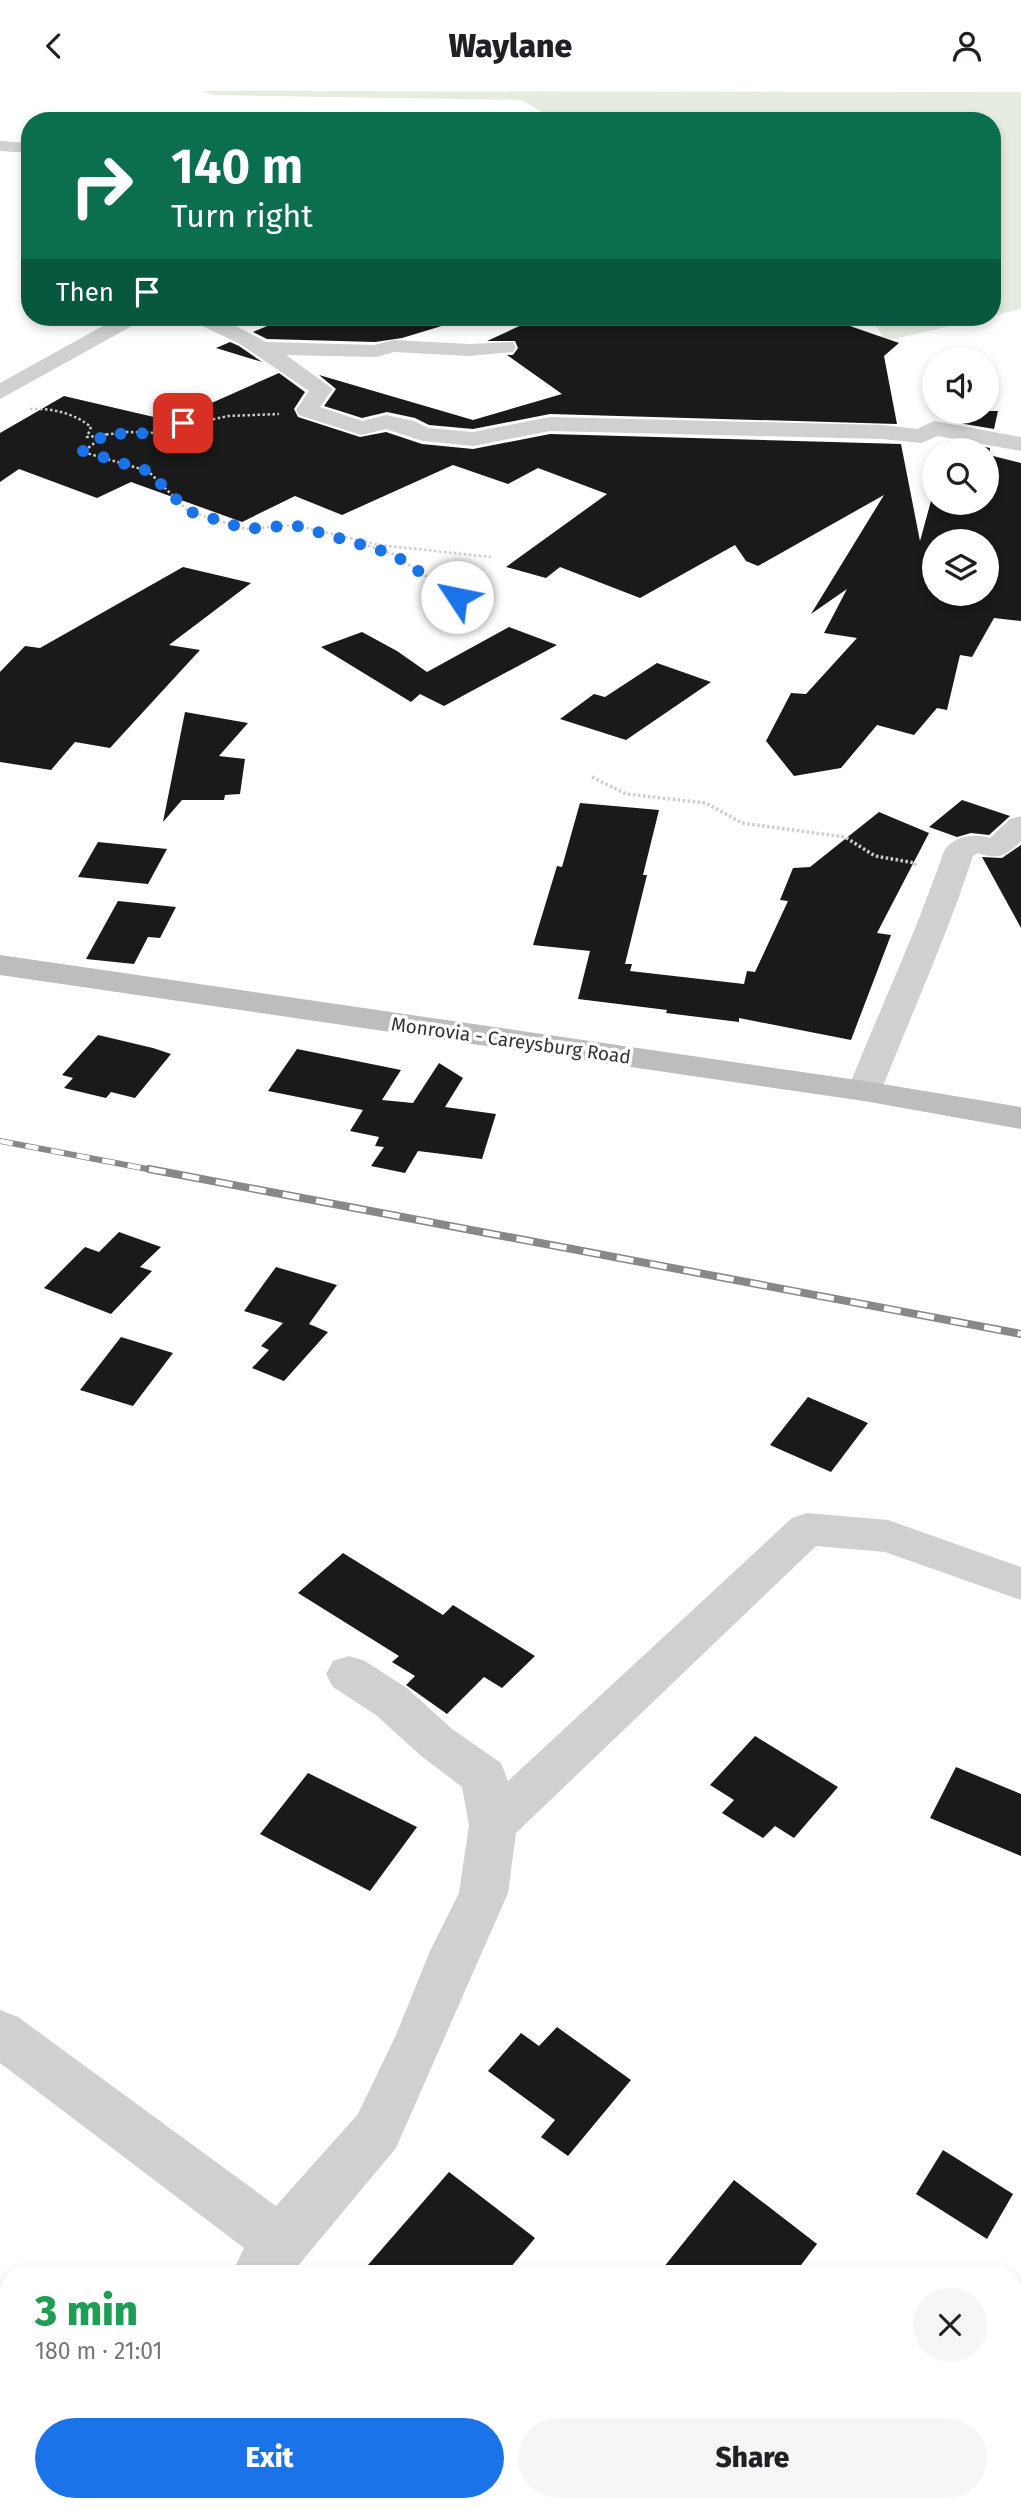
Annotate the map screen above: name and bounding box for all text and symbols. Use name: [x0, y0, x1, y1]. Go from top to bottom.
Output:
icon: back: [35, 27, 73, 65]
text: Waylane: [449, 27, 572, 65]
icon: person: [948, 27, 986, 65]
text: 140 m: [171, 137, 303, 196]
icon: right: [56, 140, 147, 231]
text: Turn right: [171, 197, 313, 235]
icon: arrive: [128, 273, 166, 311]
text: Then: [56, 277, 114, 308]
map controls: [922, 347, 999, 606]
button: sound: [922, 347, 999, 424]
pin: [153, 393, 213, 453]
icon: arrive: [164, 404, 202, 442]
button: search: [922, 438, 999, 515]
button: layers: [922, 529, 999, 606]
position arrow: [420, 560, 494, 634]
street label: Monrovia - Careysburg Road: [390, 1012, 632, 1069]
text: 3 min: [35, 2286, 138, 2336]
button: close: [913, 2288, 987, 2362]
text: 180 m · 21:01: [35, 2337, 163, 2365]
button: Exit: [35, 2418, 504, 2498]
button: Share: [518, 2418, 987, 2498]

